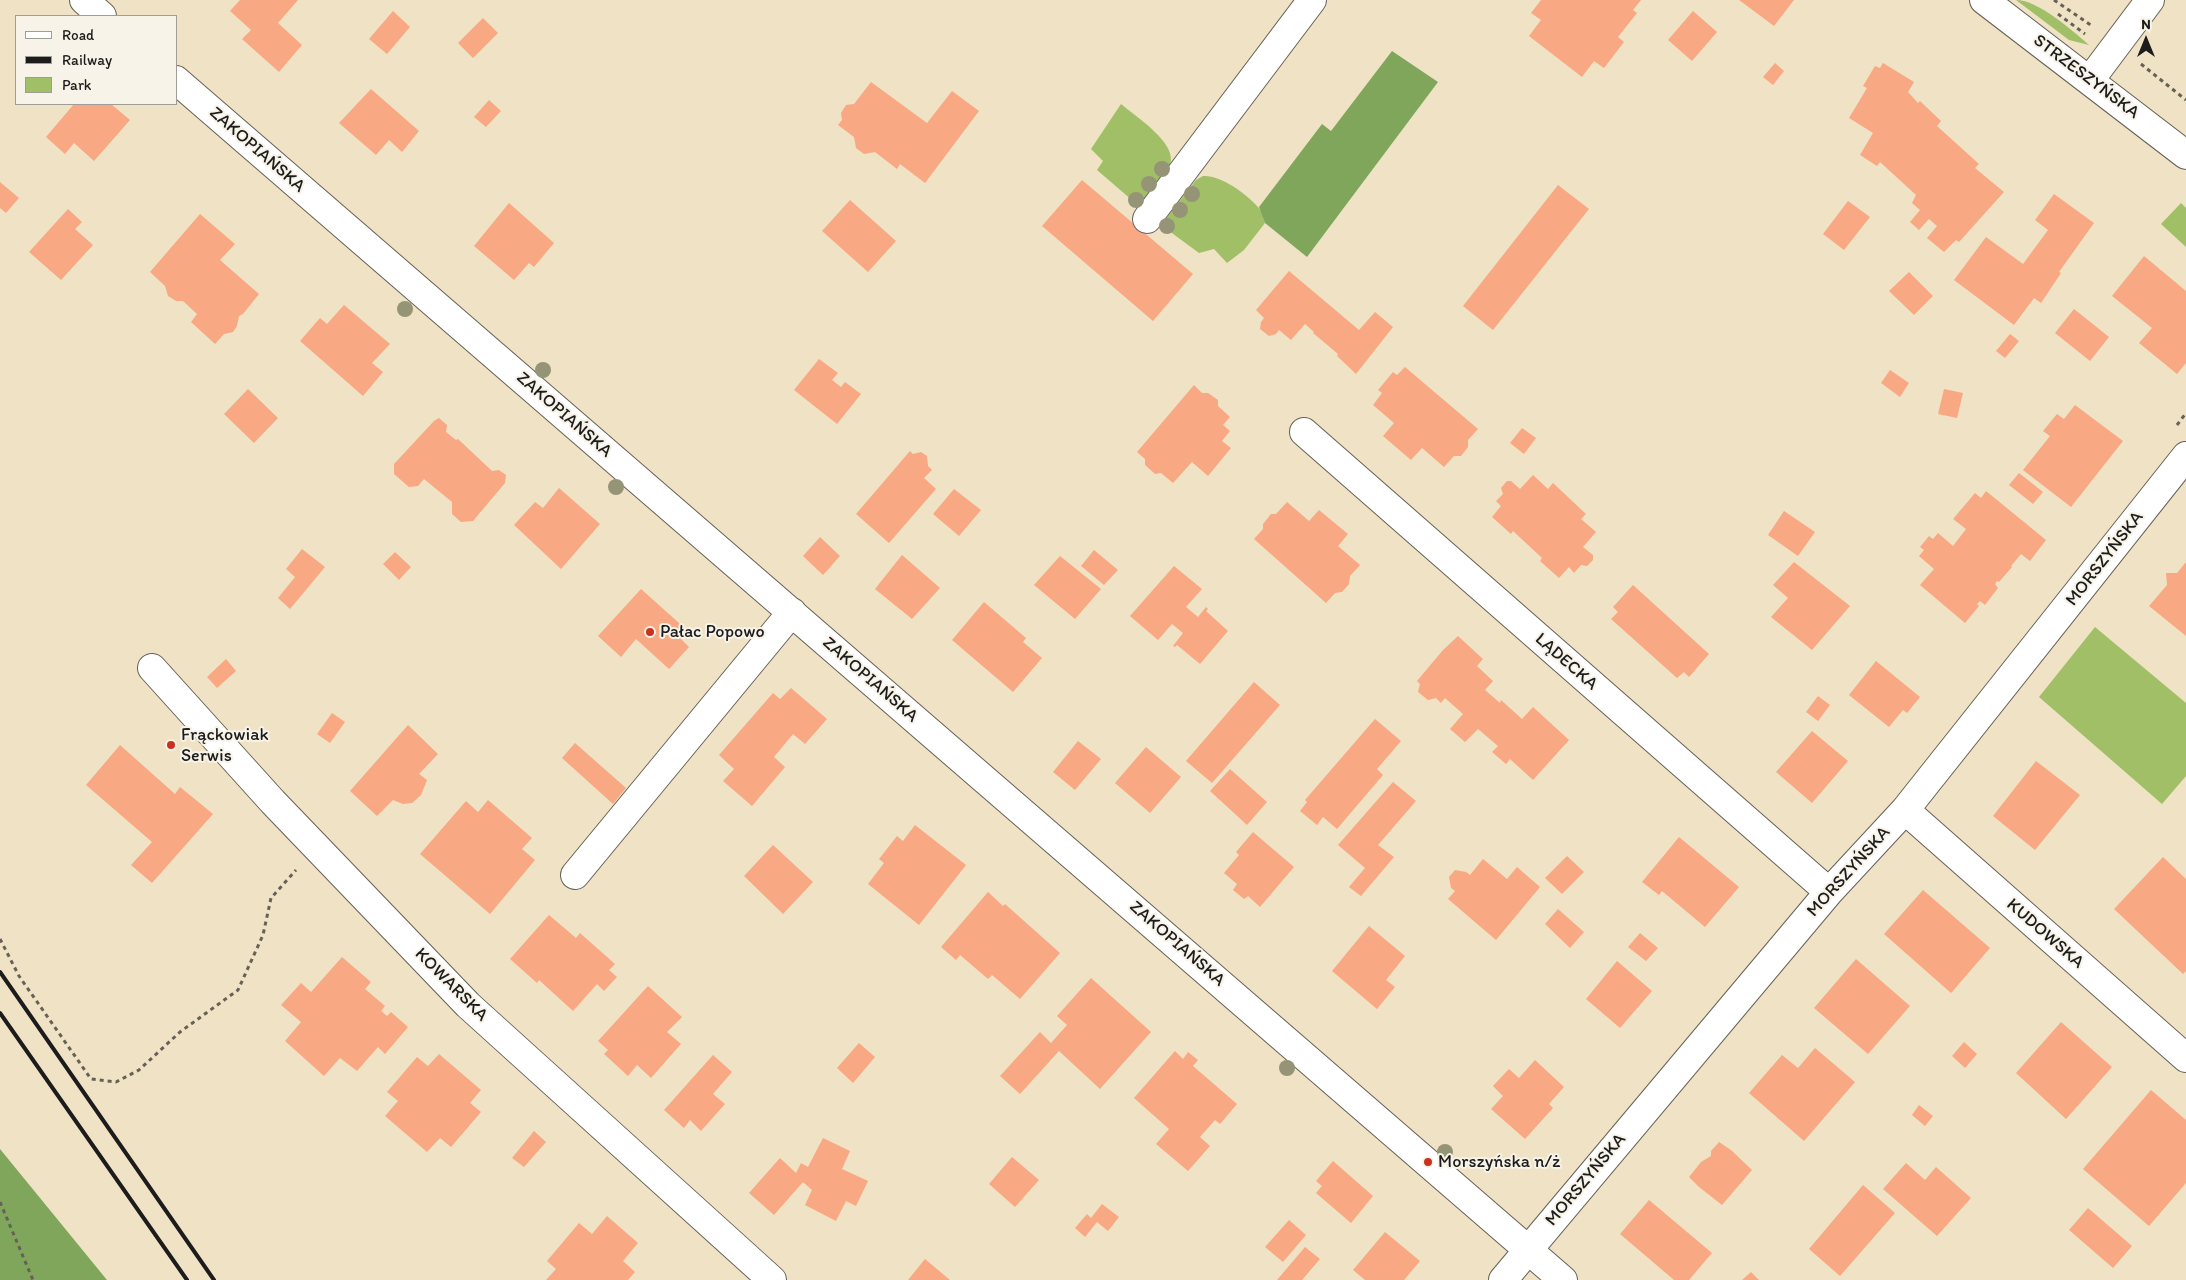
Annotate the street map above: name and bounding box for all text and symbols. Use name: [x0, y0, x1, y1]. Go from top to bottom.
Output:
legend: [15, 15, 178, 105]
north arrow: [2121, 15, 2171, 65]
text: N: [2141, 16, 2151, 33]
text: Road: [62, 26, 94, 44]
street label: STRZESZYŃSKA: [2029, 30, 2143, 124]
text: Railway: [62, 51, 112, 69]
text: Park: [62, 76, 92, 94]
street label: ZAKOPIAŃSKA: [205, 103, 309, 197]
street label: ZAKOPIAŃSKA: [512, 368, 616, 462]
street label: MORSZYŃSKA: [2061, 507, 2149, 611]
place label: Pałac Popowo: [660, 621, 765, 643]
marker: Pałac Popowo: [644, 626, 656, 638]
street label: LĄDECKA: [1530, 629, 1602, 695]
street label: ZAKOPIAŃSKA: [818, 633, 922, 727]
place label: Frąckowiak Serwis: [181, 724, 269, 766]
marker: Frąckowiak Serwis: [165, 739, 177, 751]
street label: MORSZYŃSKA: [1803, 822, 1895, 922]
street label: KUDOWSKA: [2002, 894, 2088, 974]
street label: ZAKOPIAŃSKA: [1125, 897, 1229, 991]
street label: KOWARSKA: [410, 944, 492, 1026]
street label: MORSZYŃSKA: [1541, 1129, 1631, 1231]
place label: Morszyńska n/ż: [1438, 1151, 1560, 1173]
marker: Morszyńska n/ż: [1422, 1156, 1434, 1168]

